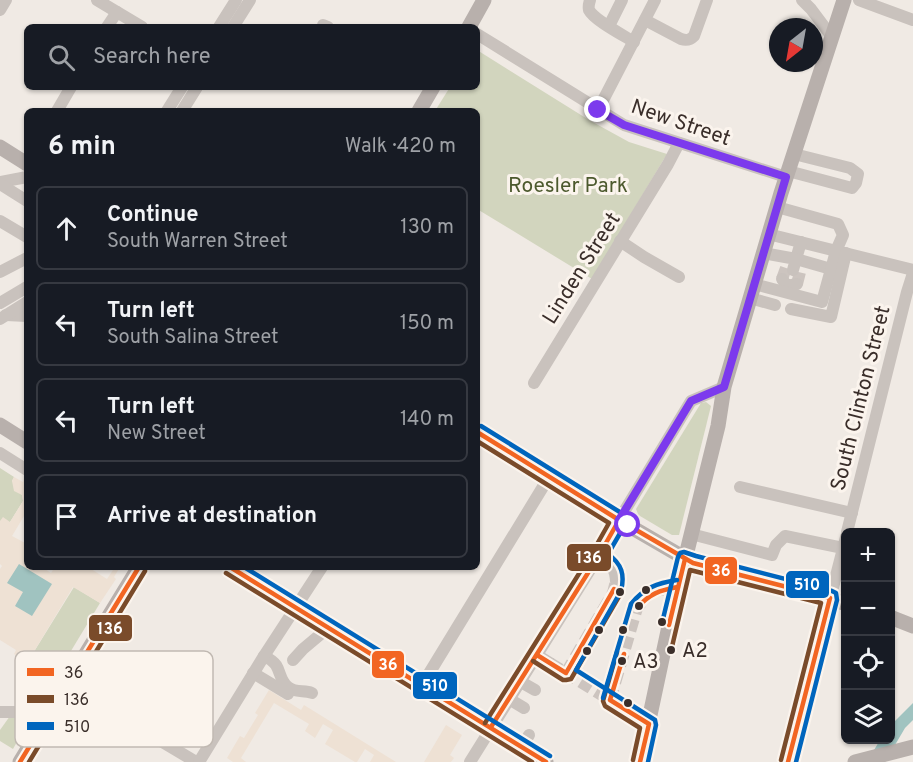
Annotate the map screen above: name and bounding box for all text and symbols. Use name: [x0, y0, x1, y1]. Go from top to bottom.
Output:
north arrow: [769, 18, 823, 72]
search box: [24, 24, 480, 90]
icon: search: [45, 41, 78, 74]
text: Search here: [93, 44, 211, 71]
street label: New Street: [627, 94, 734, 153]
route end: [584, 96, 610, 122]
text: 6 min: [48, 131, 116, 164]
text: Walk · 420 m: [345, 134, 456, 160]
park label: Roesler Park: [508, 173, 628, 200]
text: Continue: [107, 202, 198, 229]
street label: Linden Street: [537, 208, 627, 330]
icon: ahead: [50, 212, 83, 245]
text: 130 m: [400, 215, 454, 241]
text: South Warren Street: [107, 229, 288, 255]
text: Turn left: [107, 298, 195, 325]
street label: South Clinton Street: [825, 303, 898, 494]
icon: left: [50, 308, 83, 341]
text: 150 m: [400, 311, 454, 337]
text: South Salina Street: [107, 325, 279, 351]
text: Turn left: [107, 394, 195, 421]
icon: left: [50, 404, 83, 437]
text: 140 m: [400, 407, 454, 433]
text: New Street: [107, 421, 206, 447]
icon: arrive: [50, 500, 83, 533]
text: Arrive at destination: [107, 503, 317, 530]
route start: [614, 511, 640, 537]
map controls: [841, 528, 895, 744]
button: +: [841, 528, 895, 582]
line badge: 136: [566, 543, 612, 572]
text: 136: [576, 549, 602, 569]
line badge: 36: [704, 556, 738, 585]
text: 36: [711, 562, 731, 582]
line badge: 510: [785, 570, 830, 599]
text: 510: [794, 576, 820, 596]
button: −: [841, 582, 895, 636]
unlabelled marker: [640, 584, 652, 596]
unlabelled marker: [614, 586, 626, 598]
unlabelled marker: [633, 600, 645, 612]
line badge: 136: [88, 614, 133, 642]
unlabelled marker: [656, 616, 668, 628]
text: 136: [97, 620, 123, 640]
unlabelled marker: [593, 624, 605, 636]
unlabelled marker: [617, 624, 629, 636]
button: locate: [841, 636, 895, 690]
place label: A2: [682, 639, 708, 665]
marker: A2: [665, 644, 677, 656]
unlabelled marker: [581, 645, 593, 657]
line badge: 36: [371, 650, 405, 679]
place label: A3: [633, 650, 659, 676]
legend: [15, 651, 213, 747]
marker: A3: [616, 655, 628, 667]
text: 36: [378, 656, 398, 676]
text: 36: [64, 664, 83, 684]
line badge: 510: [412, 671, 458, 700]
text: 510: [422, 677, 448, 697]
button: layers: [841, 690, 895, 744]
text: 136: [64, 691, 89, 711]
unlabelled marker: [622, 697, 634, 709]
text: 510: [64, 718, 90, 738]

